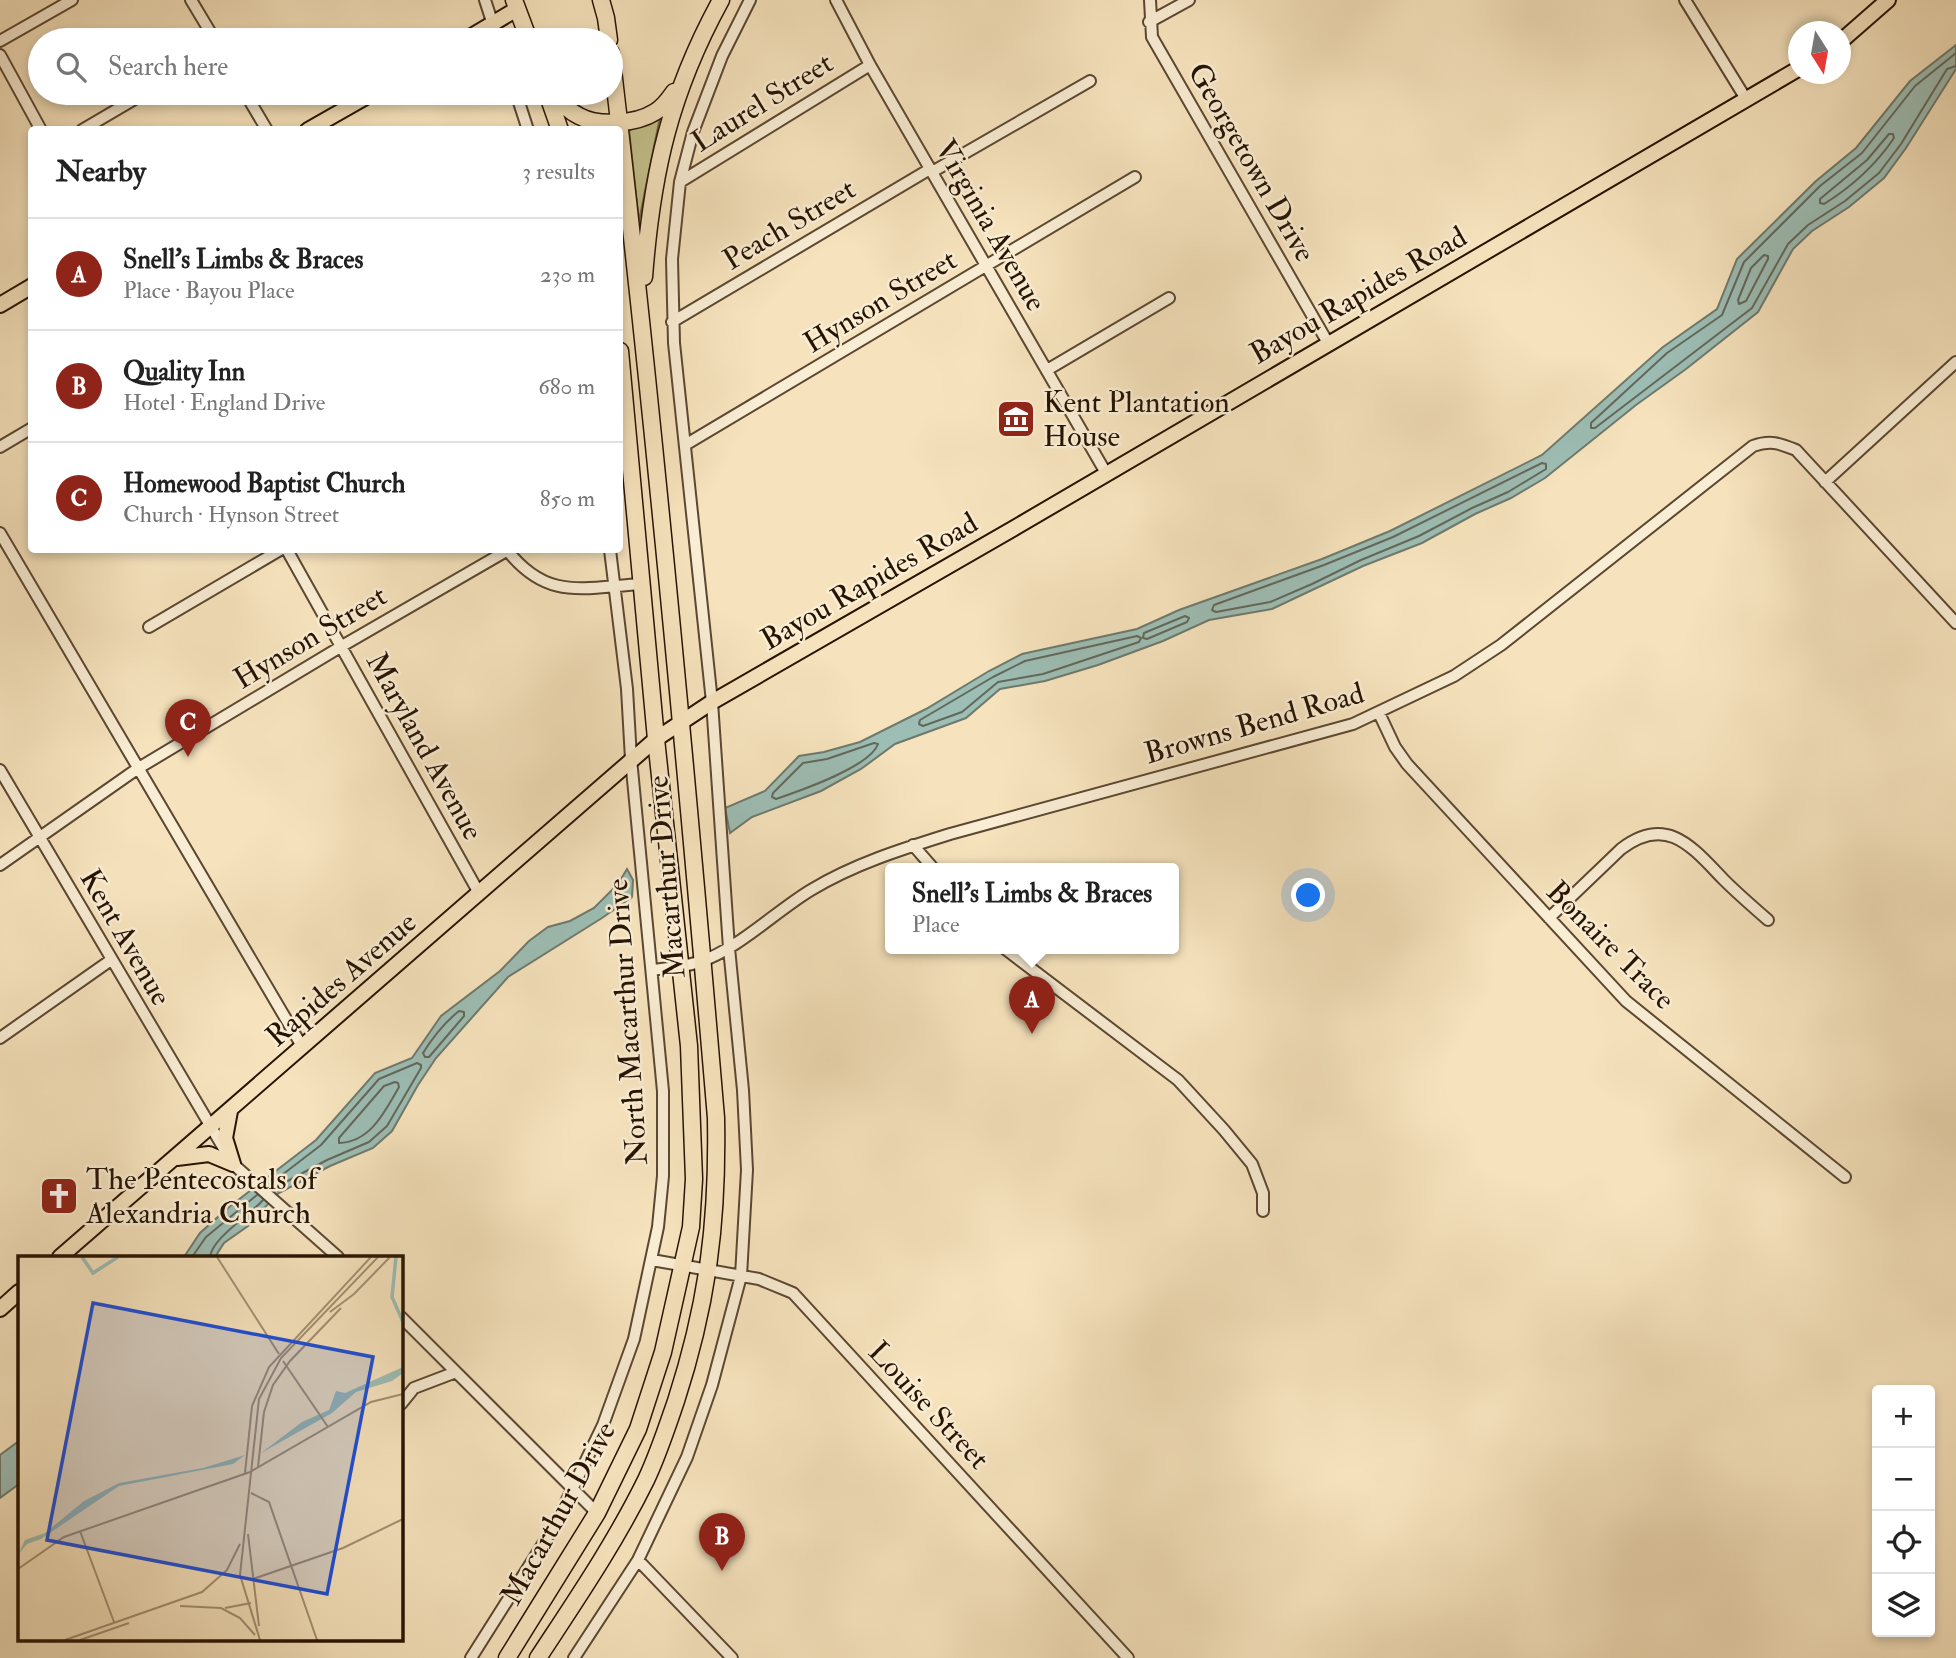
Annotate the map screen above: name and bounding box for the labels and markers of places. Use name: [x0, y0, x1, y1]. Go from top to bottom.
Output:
place label: Kent Plantation House: [1043, 384, 1230, 455]
museum icon: Kent Plantation House: [995, 398, 1037, 440]
pin: C: [165, 699, 211, 757]
pin: A: [1009, 976, 1055, 1034]
place label: The Pentecostals of Alexandria Church: [85, 1161, 321, 1232]
church icon: The Pentecostals of Alexandria Church: [38, 1175, 80, 1217]
pin: B: [699, 1513, 745, 1571]

